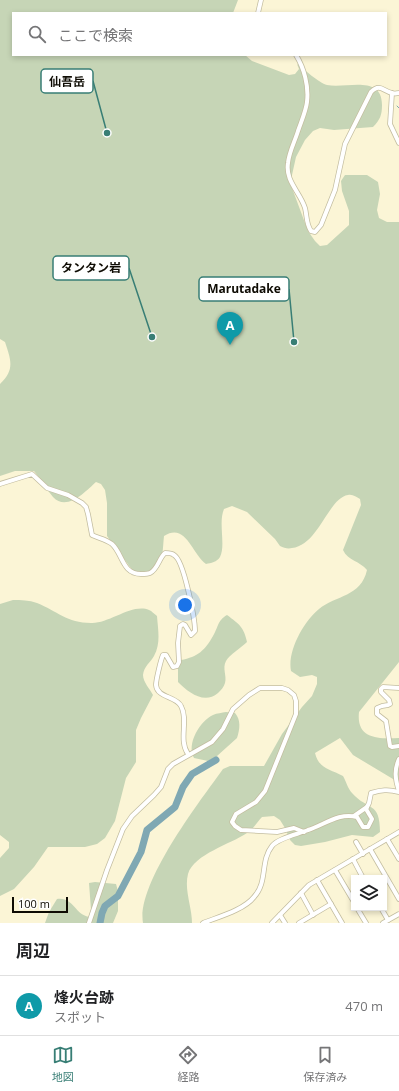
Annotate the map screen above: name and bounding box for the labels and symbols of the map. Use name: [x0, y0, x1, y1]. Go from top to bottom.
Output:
callout: 仙吾岳: [41, 69, 93, 93]
text: 仙吾岳: [49, 73, 85, 90]
callout: タンタン岩: [53, 256, 129, 280]
text: タンタン岩: [61, 259, 121, 276]
callout: Marutadake: [199, 277, 289, 301]
text: Marutadake: [207, 280, 281, 297]
pin: A: [217, 312, 243, 345]
your location: [175, 595, 195, 615]
scale bar: [12, 895, 68, 914]

